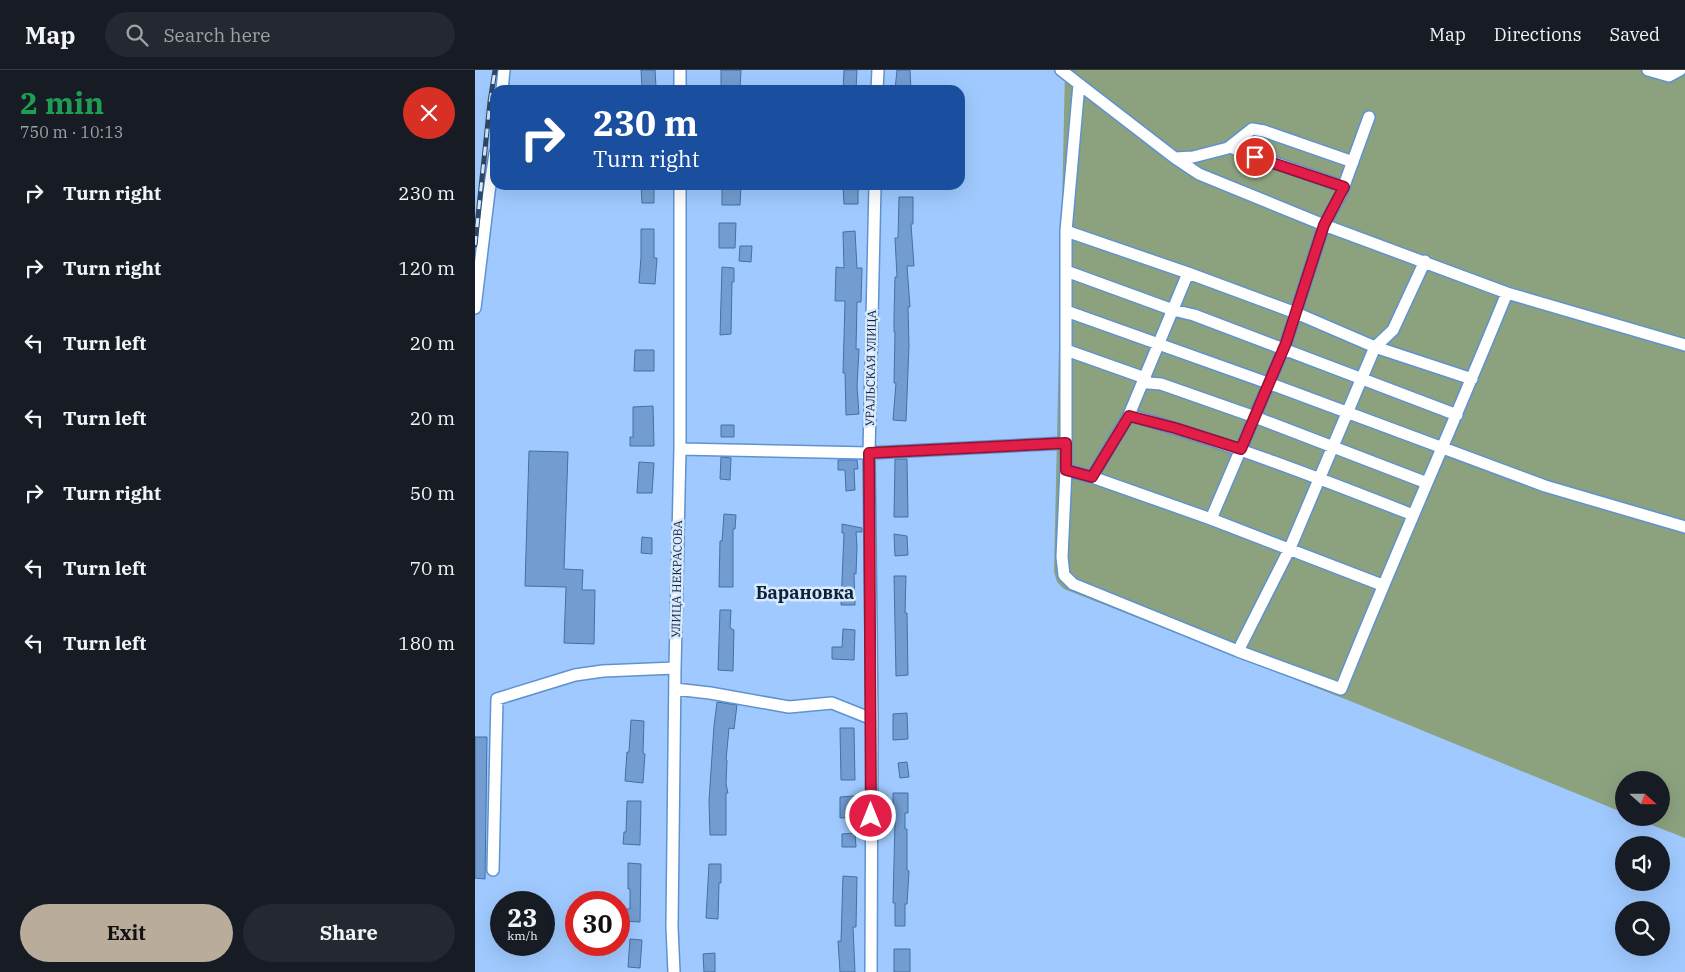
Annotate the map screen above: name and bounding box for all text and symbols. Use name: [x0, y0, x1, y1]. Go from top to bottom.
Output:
search box: [105, 12, 455, 57]
text: Map: [25, 19, 75, 51]
icon: search: [123, 21, 151, 49]
text: Search here: [163, 23, 270, 47]
text: Map: [1429, 23, 1466, 46]
text: Directions: [1494, 23, 1582, 46]
text: Saved: [1610, 23, 1660, 46]
text: 2 min: [20, 83, 104, 122]
button: close: [403, 87, 455, 139]
text: 230 m: [593, 100, 698, 146]
icon: right: [510, 105, 575, 170]
text: 750 m · 10:13: [20, 122, 123, 142]
pin: [1234, 136, 1276, 178]
icon: arrive: [1241, 143, 1269, 171]
text: Turn right: [593, 144, 700, 173]
icon: right: [20, 179, 48, 207]
text: Turn right: [63, 181, 161, 205]
text: 230 m: [398, 181, 455, 205]
icon: right: [20, 254, 48, 282]
text: Turn right: [63, 256, 161, 280]
text: 120 m: [398, 256, 455, 280]
street label: УРАЛЬСКАЯ УЛИЦА: [862, 309, 879, 426]
icon: left: [20, 329, 48, 357]
text: Turn left: [63, 331, 146, 355]
text: 20 m: [410, 331, 455, 355]
icon: left: [20, 404, 48, 432]
text: Turn left: [63, 406, 146, 430]
text: 20 m: [410, 406, 455, 430]
icon: right: [20, 479, 48, 507]
text: Turn right: [63, 481, 161, 505]
text: 50 m: [410, 481, 455, 505]
street label: УЛИЦА НЕКРАСОВА: [668, 519, 685, 638]
icon: left: [20, 554, 48, 582]
text: Turn left: [63, 556, 146, 580]
text: 70 m: [410, 556, 455, 580]
district label: Барановка: [756, 581, 854, 604]
icon: left: [20, 629, 48, 657]
text: Turn left: [63, 631, 146, 655]
text: 180 m: [398, 631, 455, 655]
north arrow: [1615, 771, 1670, 826]
map controls: [1615, 771, 1670, 956]
position arrow: [844, 789, 896, 841]
button: sound: [1615, 836, 1670, 891]
speed limit sign: 30: [565, 891, 630, 956]
text: 23: [507, 901, 538, 934]
button: search: [1615, 901, 1670, 956]
button: Exit: [20, 904, 233, 962]
button: Share: [243, 904, 455, 962]
text: km/h: [507, 928, 538, 943]

